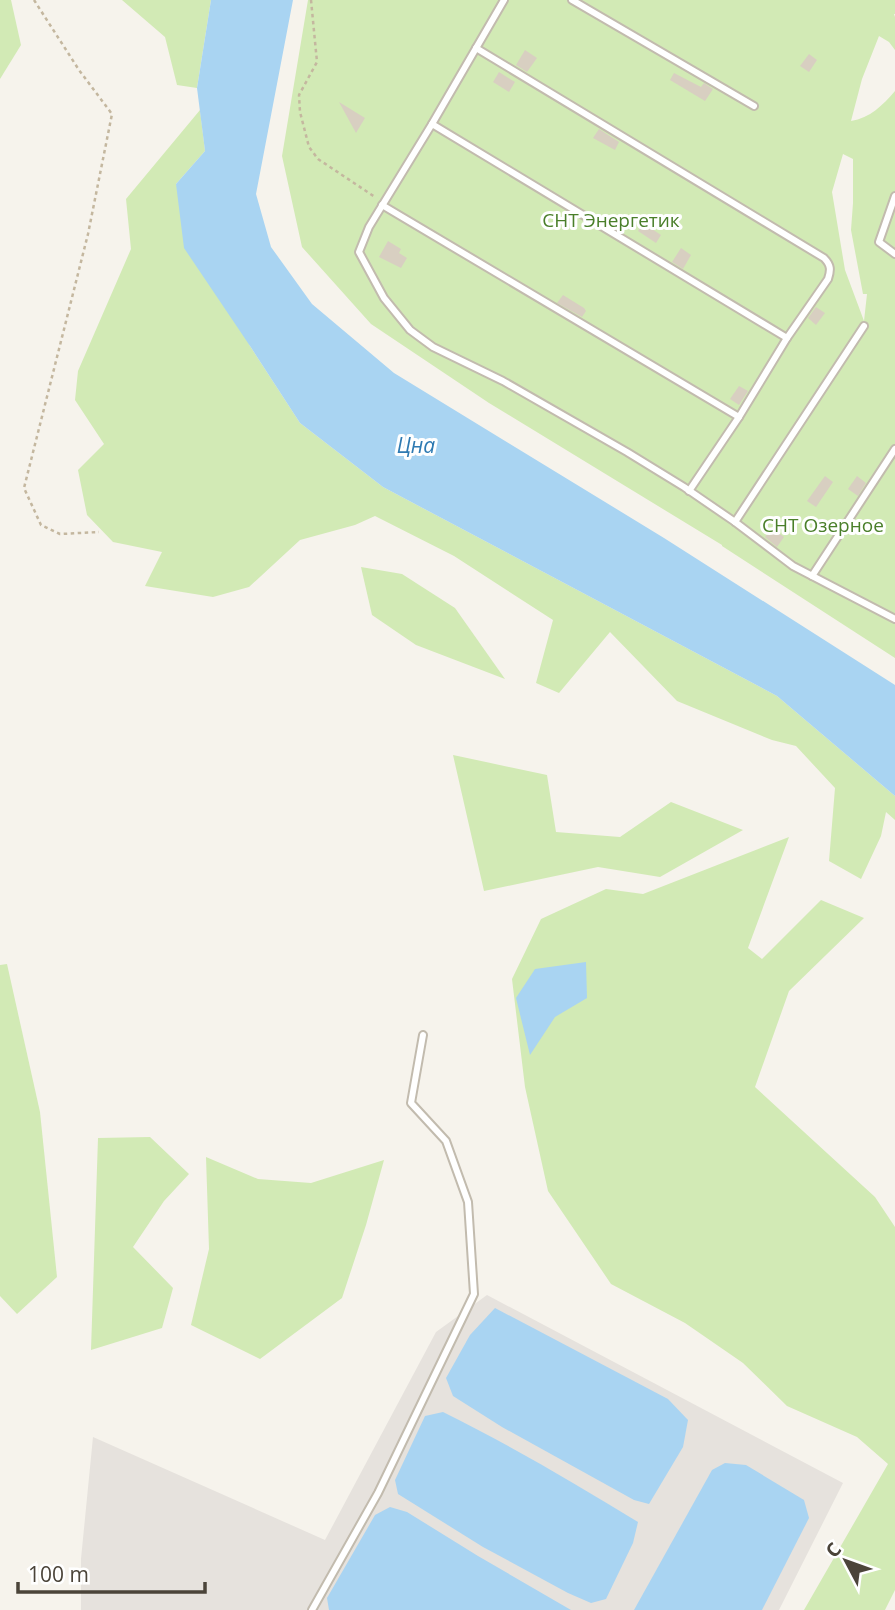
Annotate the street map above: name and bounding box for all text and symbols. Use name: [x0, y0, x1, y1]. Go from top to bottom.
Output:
park label: СНТ Энергетик: [542, 207, 680, 233]
water label: Цна: [397, 431, 435, 459]
park label: СНТ Озерное: [762, 512, 884, 538]
north arrow: [811, 1526, 881, 1596]
text: С: [819, 1537, 847, 1563]
scale bar: [18, 1550, 205, 1594]
text: 100 m: [28, 1560, 89, 1588]

